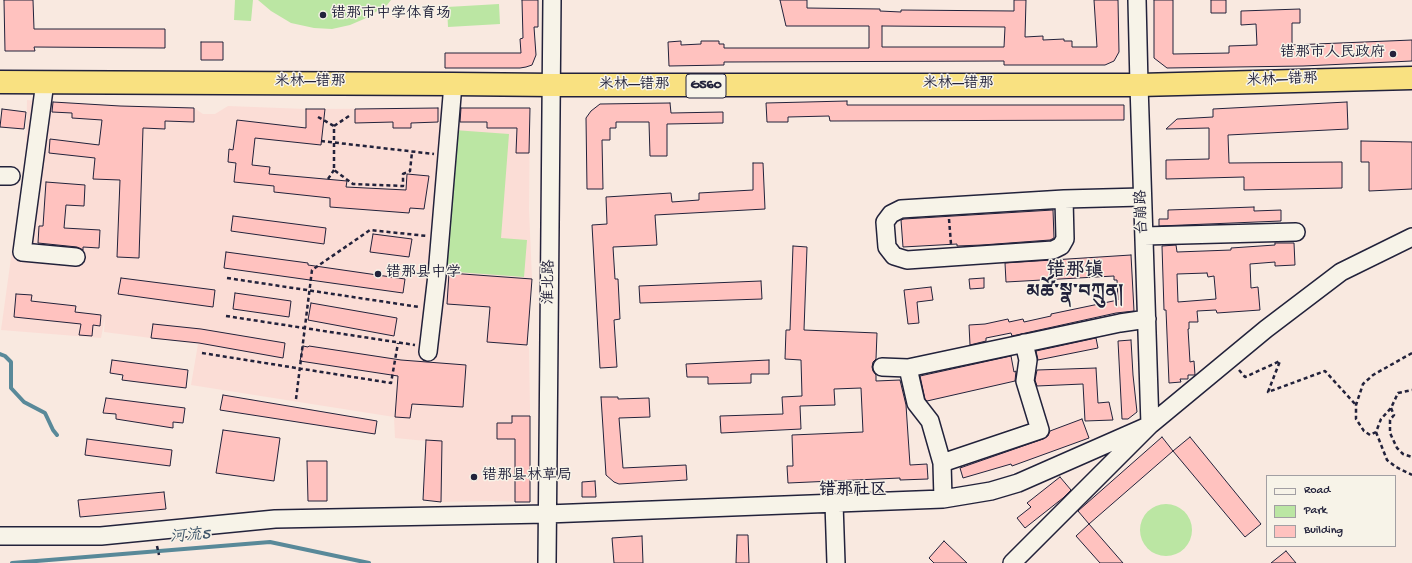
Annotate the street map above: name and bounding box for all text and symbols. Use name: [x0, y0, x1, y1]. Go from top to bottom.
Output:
place label: 错那市中学体育场: [331, 6, 451, 24]
marker: 错那市中学体育场: [318, 10, 328, 20]
place label: 错那市人民政府: [1280, 45, 1385, 63]
marker: 错那市人民政府: [1388, 49, 1398, 59]
street label: 米林—错那: [1246, 71, 1318, 91]
street label: 米林—错那: [274, 74, 346, 92]
road number: G560: [686, 74, 726, 98]
street label: 米林—错那: [922, 76, 994, 94]
street label: 米林—错那: [598, 77, 670, 95]
street label: 台崩路: [1133, 189, 1153, 235]
street label: 淮北路: [541, 259, 559, 305]
district label: 错那镇 མཚོ་སྣ་བཀྲུན།: [1026, 261, 1124, 305]
place label: 错那县中学: [386, 265, 461, 283]
marker: 错那县中学: [373, 269, 383, 279]
place label: 错那县林草局: [482, 468, 572, 486]
marker: 错那县林草局: [469, 472, 479, 482]
legend: [1266, 475, 1396, 547]
district label: 错那社区: [819, 481, 887, 501]
text: Road: [1304, 484, 1330, 498]
text: Park: [1304, 504, 1327, 518]
text: Building: [1304, 524, 1343, 538]
water label: 河流5: [169, 526, 211, 548]

